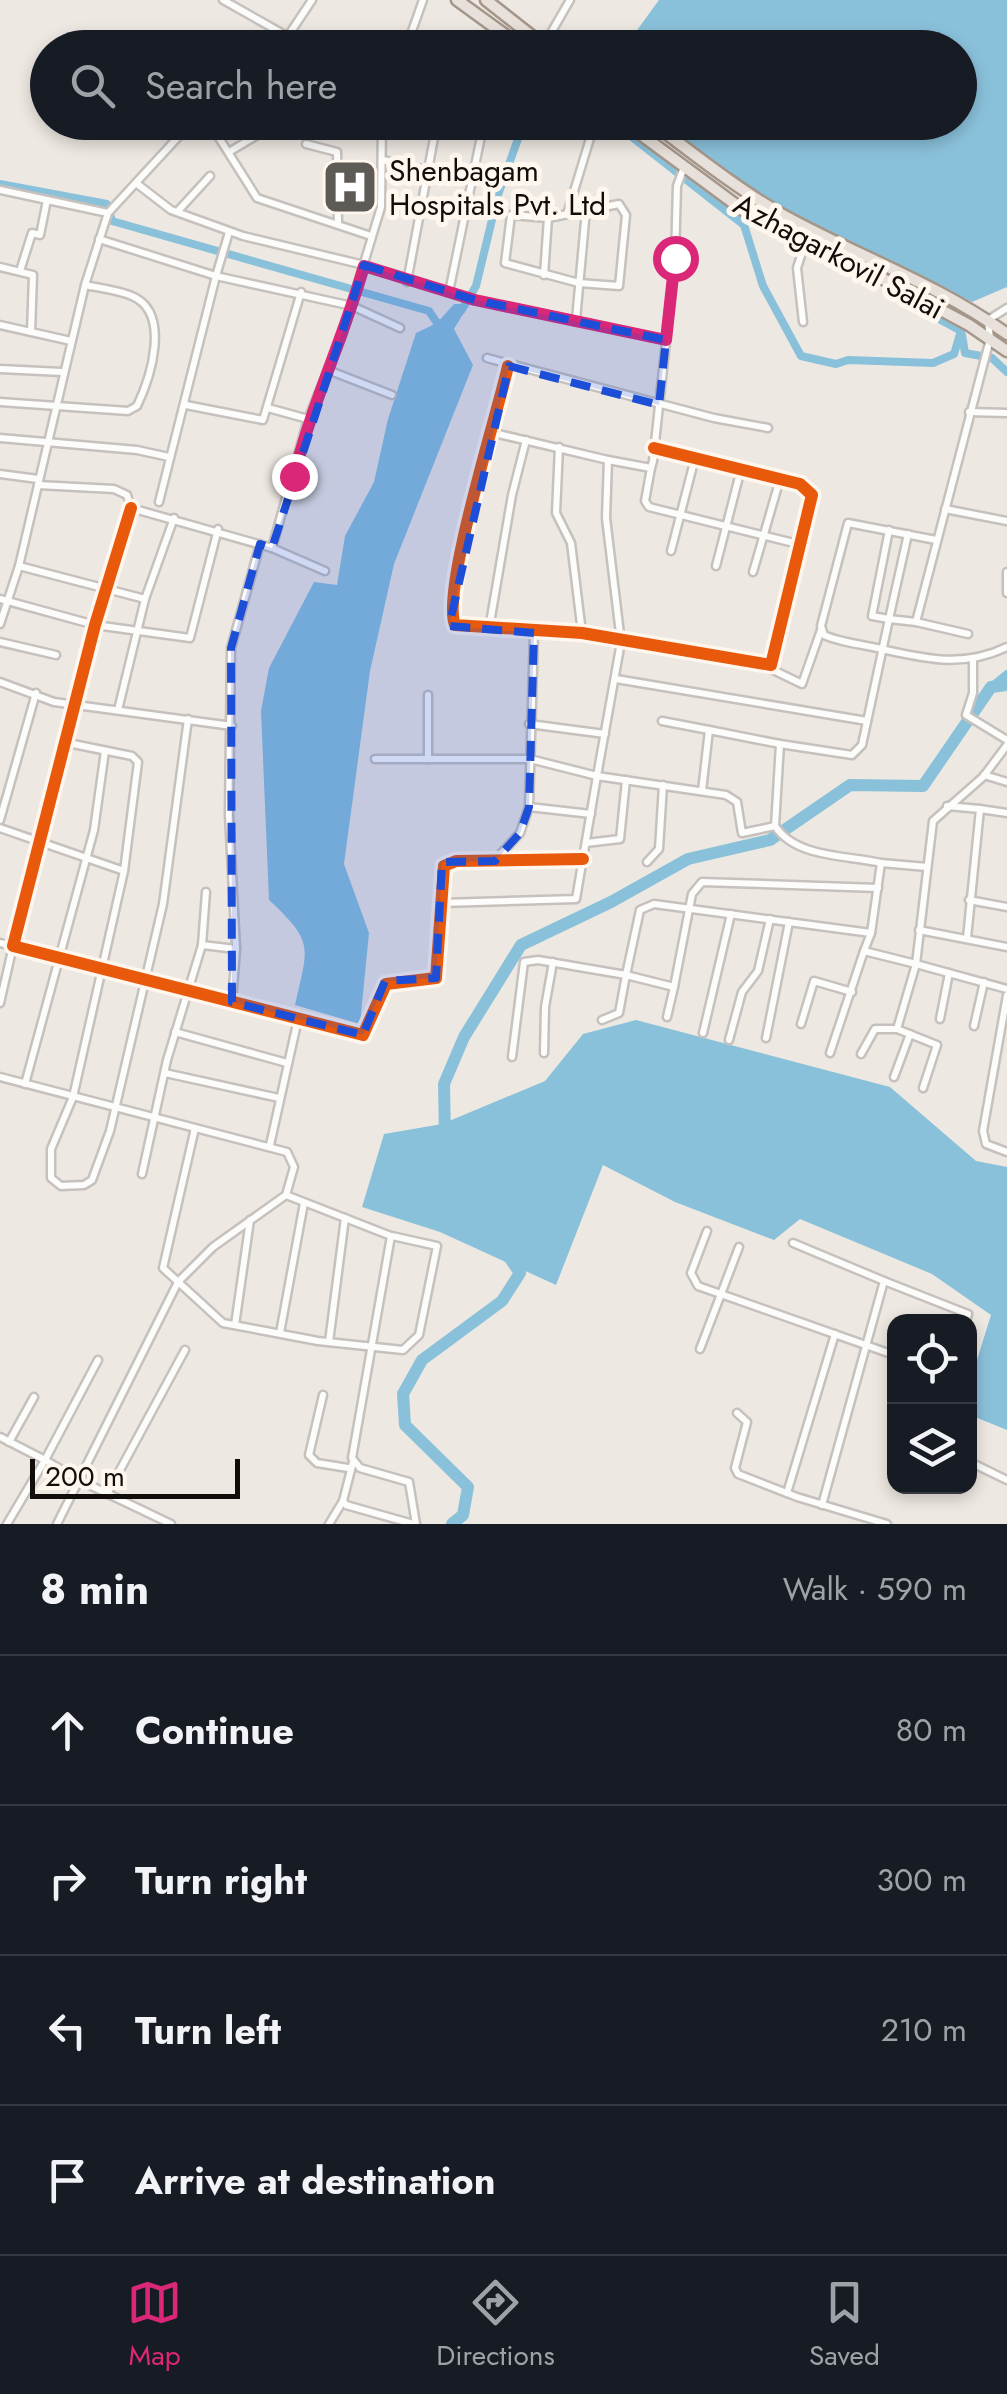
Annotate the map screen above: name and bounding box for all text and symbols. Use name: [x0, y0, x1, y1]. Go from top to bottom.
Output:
search box: [30, 30, 977, 140]
icon: search: [65, 58, 120, 113]
text: Search here: [145, 58, 337, 113]
place label: Shenbagam Hospitals Pvt. Ltd: [389, 149, 606, 226]
hospital icon: Shenbagam Hospitals Pvt. Ltd: [320, 157, 380, 217]
street label: Azhagarkovil Salai: [726, 182, 952, 330]
route start: [653, 236, 699, 282]
route end: [272, 454, 318, 500]
map controls: [887, 1314, 977, 1494]
button: locate: [887, 1314, 977, 1404]
button: layers: [887, 1404, 977, 1494]
scale bar: [30, 1454, 240, 1498]
text: 200 m: [45, 1456, 125, 1497]
text: 8 min: [40, 1559, 149, 1620]
text: Walk · 590 m: [783, 1566, 967, 1612]
icon: ahead: [40, 1703, 95, 1758]
text: Continue: [135, 1703, 294, 1758]
text: 80 m: [896, 1707, 967, 1753]
icon: right: [40, 1853, 95, 1908]
text: Turn right: [135, 1853, 307, 1908]
text: 300 m: [877, 1857, 967, 1903]
icon: left: [40, 2003, 95, 2058]
text: Turn left: [135, 2003, 281, 2058]
text: 210 m: [881, 2007, 967, 2053]
icon: arrive: [40, 2153, 95, 2208]
text: Arrive at destination: [135, 2153, 496, 2208]
tab: Map: [127, 2275, 182, 2376]
tab: Directions: [436, 2275, 555, 2376]
tab: Saved: [809, 2275, 880, 2376]

